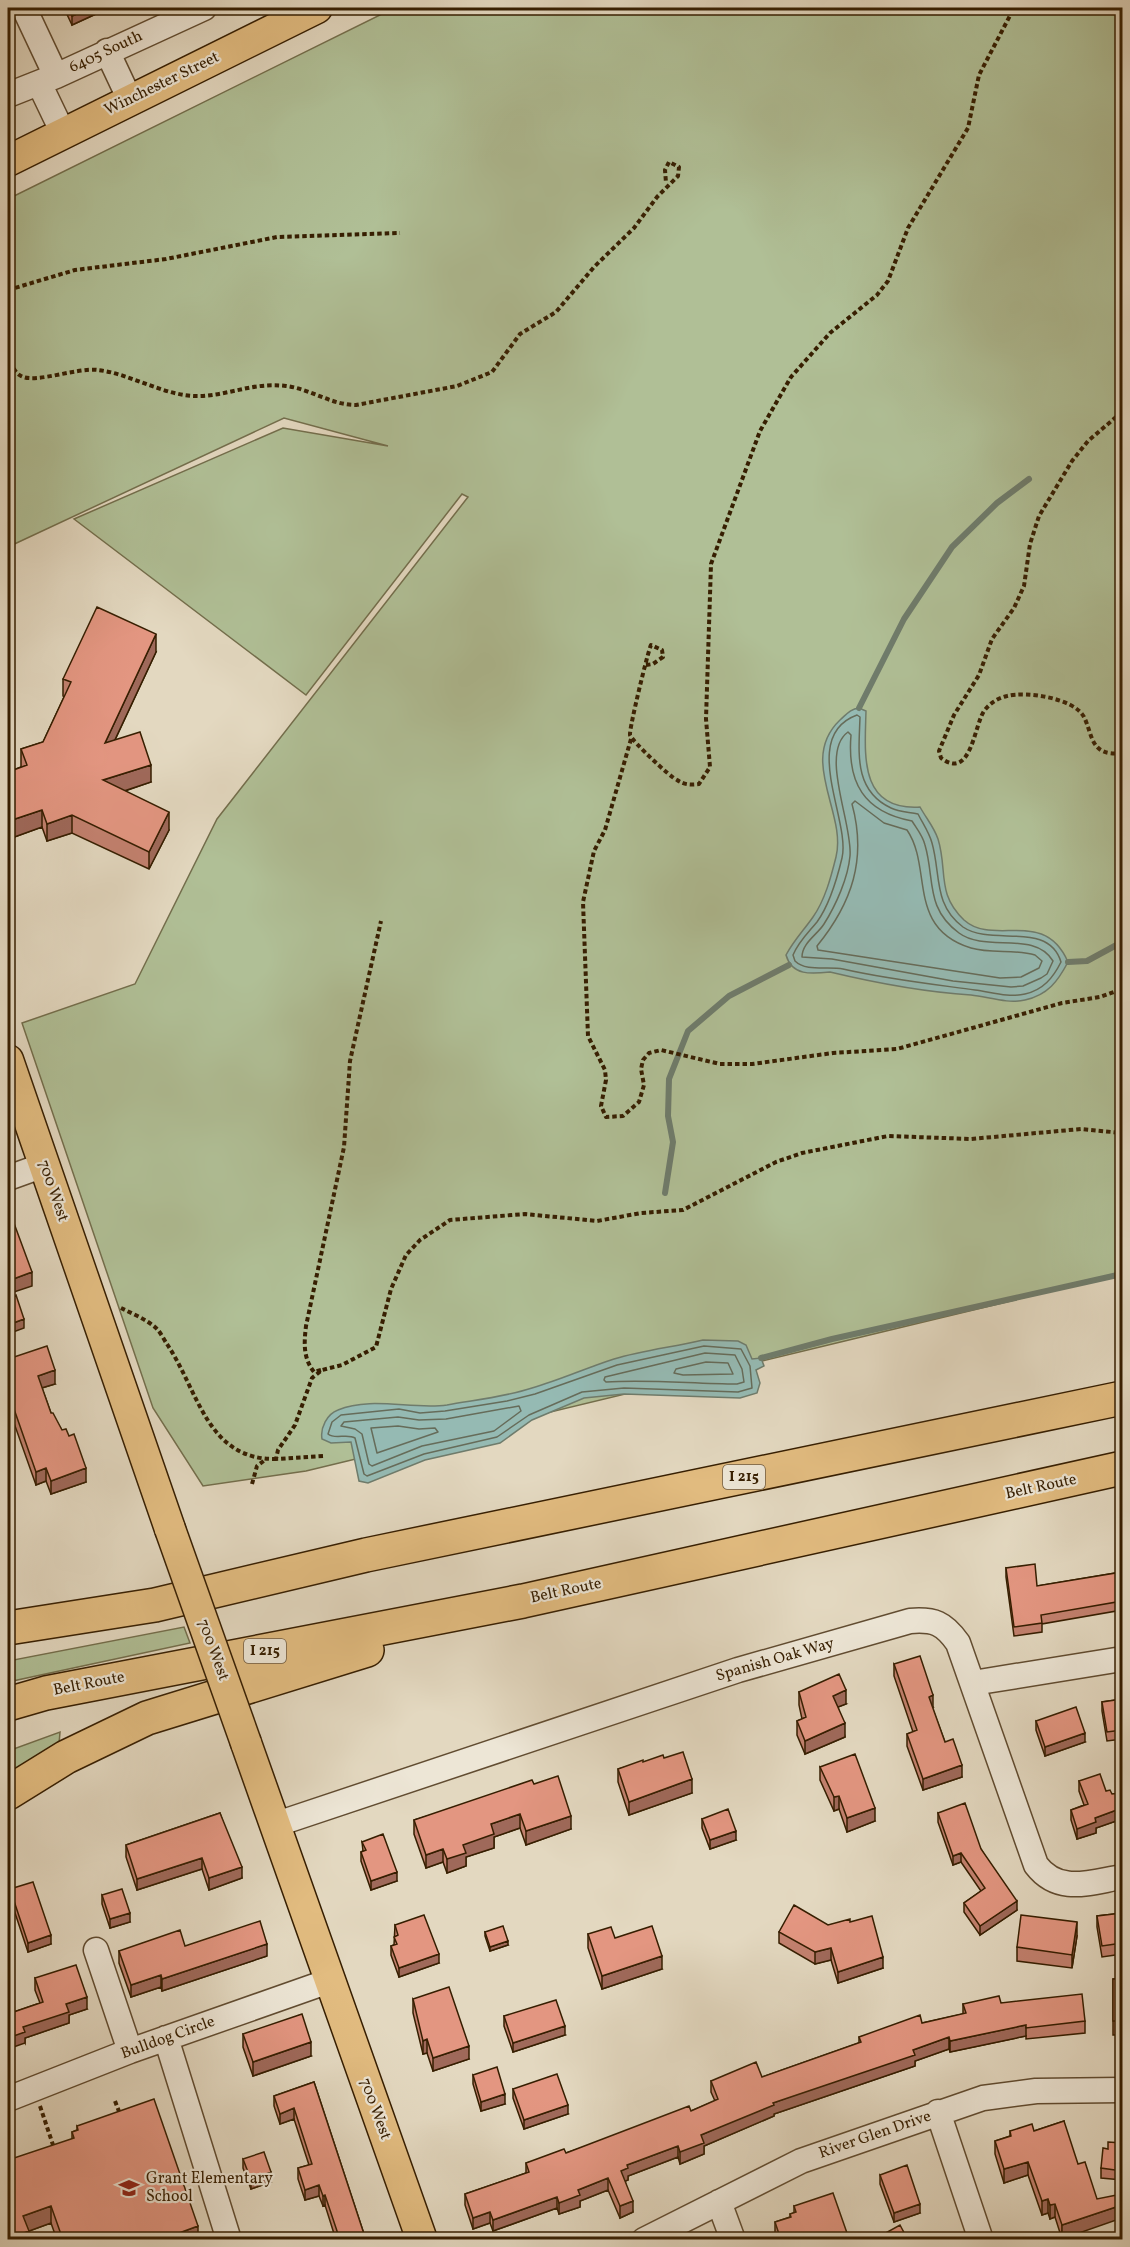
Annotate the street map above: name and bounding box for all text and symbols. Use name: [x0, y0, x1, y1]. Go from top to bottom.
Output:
street label: 6405 South: [66, 25, 146, 79]
street label: Winchester Street: [101, 46, 224, 121]
street label: 700 West: [32, 1157, 74, 1225]
road number: I 215: [723, 1465, 765, 1489]
street label: Belt Route: [1003, 1469, 1079, 1505]
street label: Belt Route: [528, 1573, 604, 1609]
street label: 700 West: [192, 1616, 234, 1684]
street label: Spanish Oak Way: [713, 1633, 837, 1687]
road number: I 215: [244, 1639, 286, 1663]
street label: Belt Route: [51, 1666, 127, 1702]
street label: Bulldog Circle: [118, 2011, 218, 2065]
street label: 700 West: [354, 2075, 396, 2143]
street label: River Glen Drive: [816, 2105, 934, 2165]
place label: Grant Elementary School: [146, 2168, 273, 2208]
school or university icon: Grant Elementary School: [117, 2176, 141, 2200]

